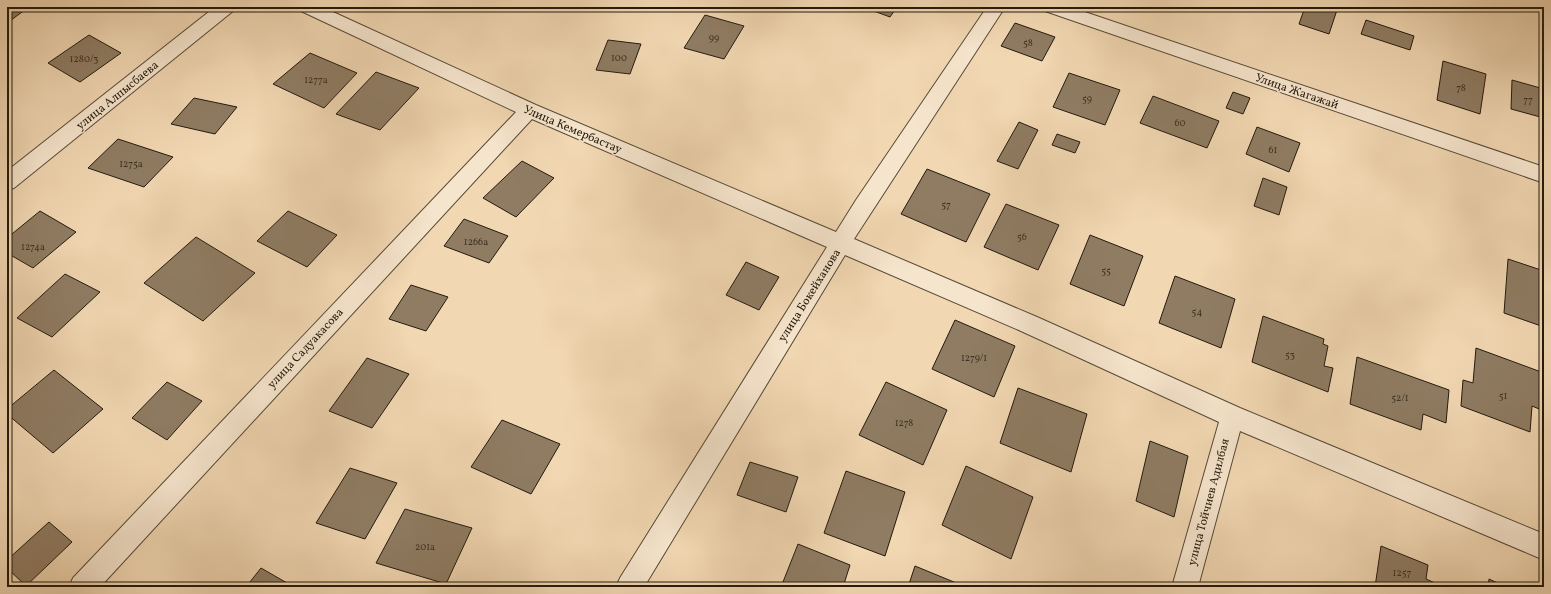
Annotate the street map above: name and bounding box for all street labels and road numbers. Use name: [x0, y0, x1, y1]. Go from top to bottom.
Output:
street label: улица Алпысбаева: [73, 58, 162, 134]
street label: Улица Жагажай: [1253, 70, 1341, 114]
street label: Улица Кемербастау: [521, 102, 625, 158]
street label: улица Бокейханова: [775, 246, 845, 345]
street label: улица Садуакасова: [264, 305, 347, 393]
street label: улица Тойчиев Адилбая: [1184, 437, 1234, 568]

